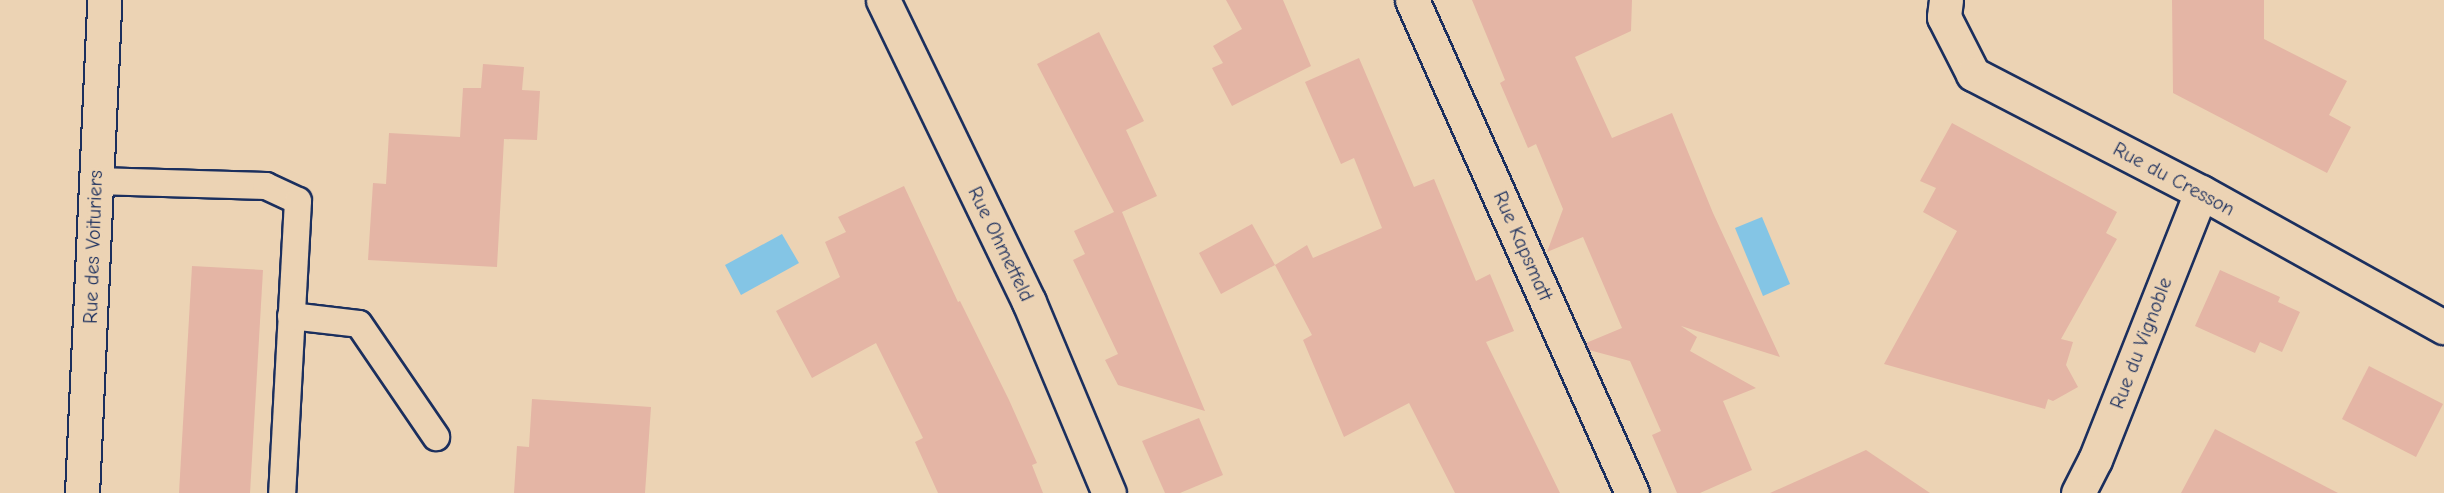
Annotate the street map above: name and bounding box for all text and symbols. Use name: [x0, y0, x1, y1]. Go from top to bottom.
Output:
street label: Rue du Cresson: [2109, 137, 2239, 221]
street label: Rue des Voituriers: [78, 170, 108, 324]
street label: Rue Ohmetfeld: [963, 183, 1039, 305]
street label: Rue Kapsmatt: [1488, 187, 1558, 305]
street label: Rue du Vignoble: [2105, 274, 2177, 412]

